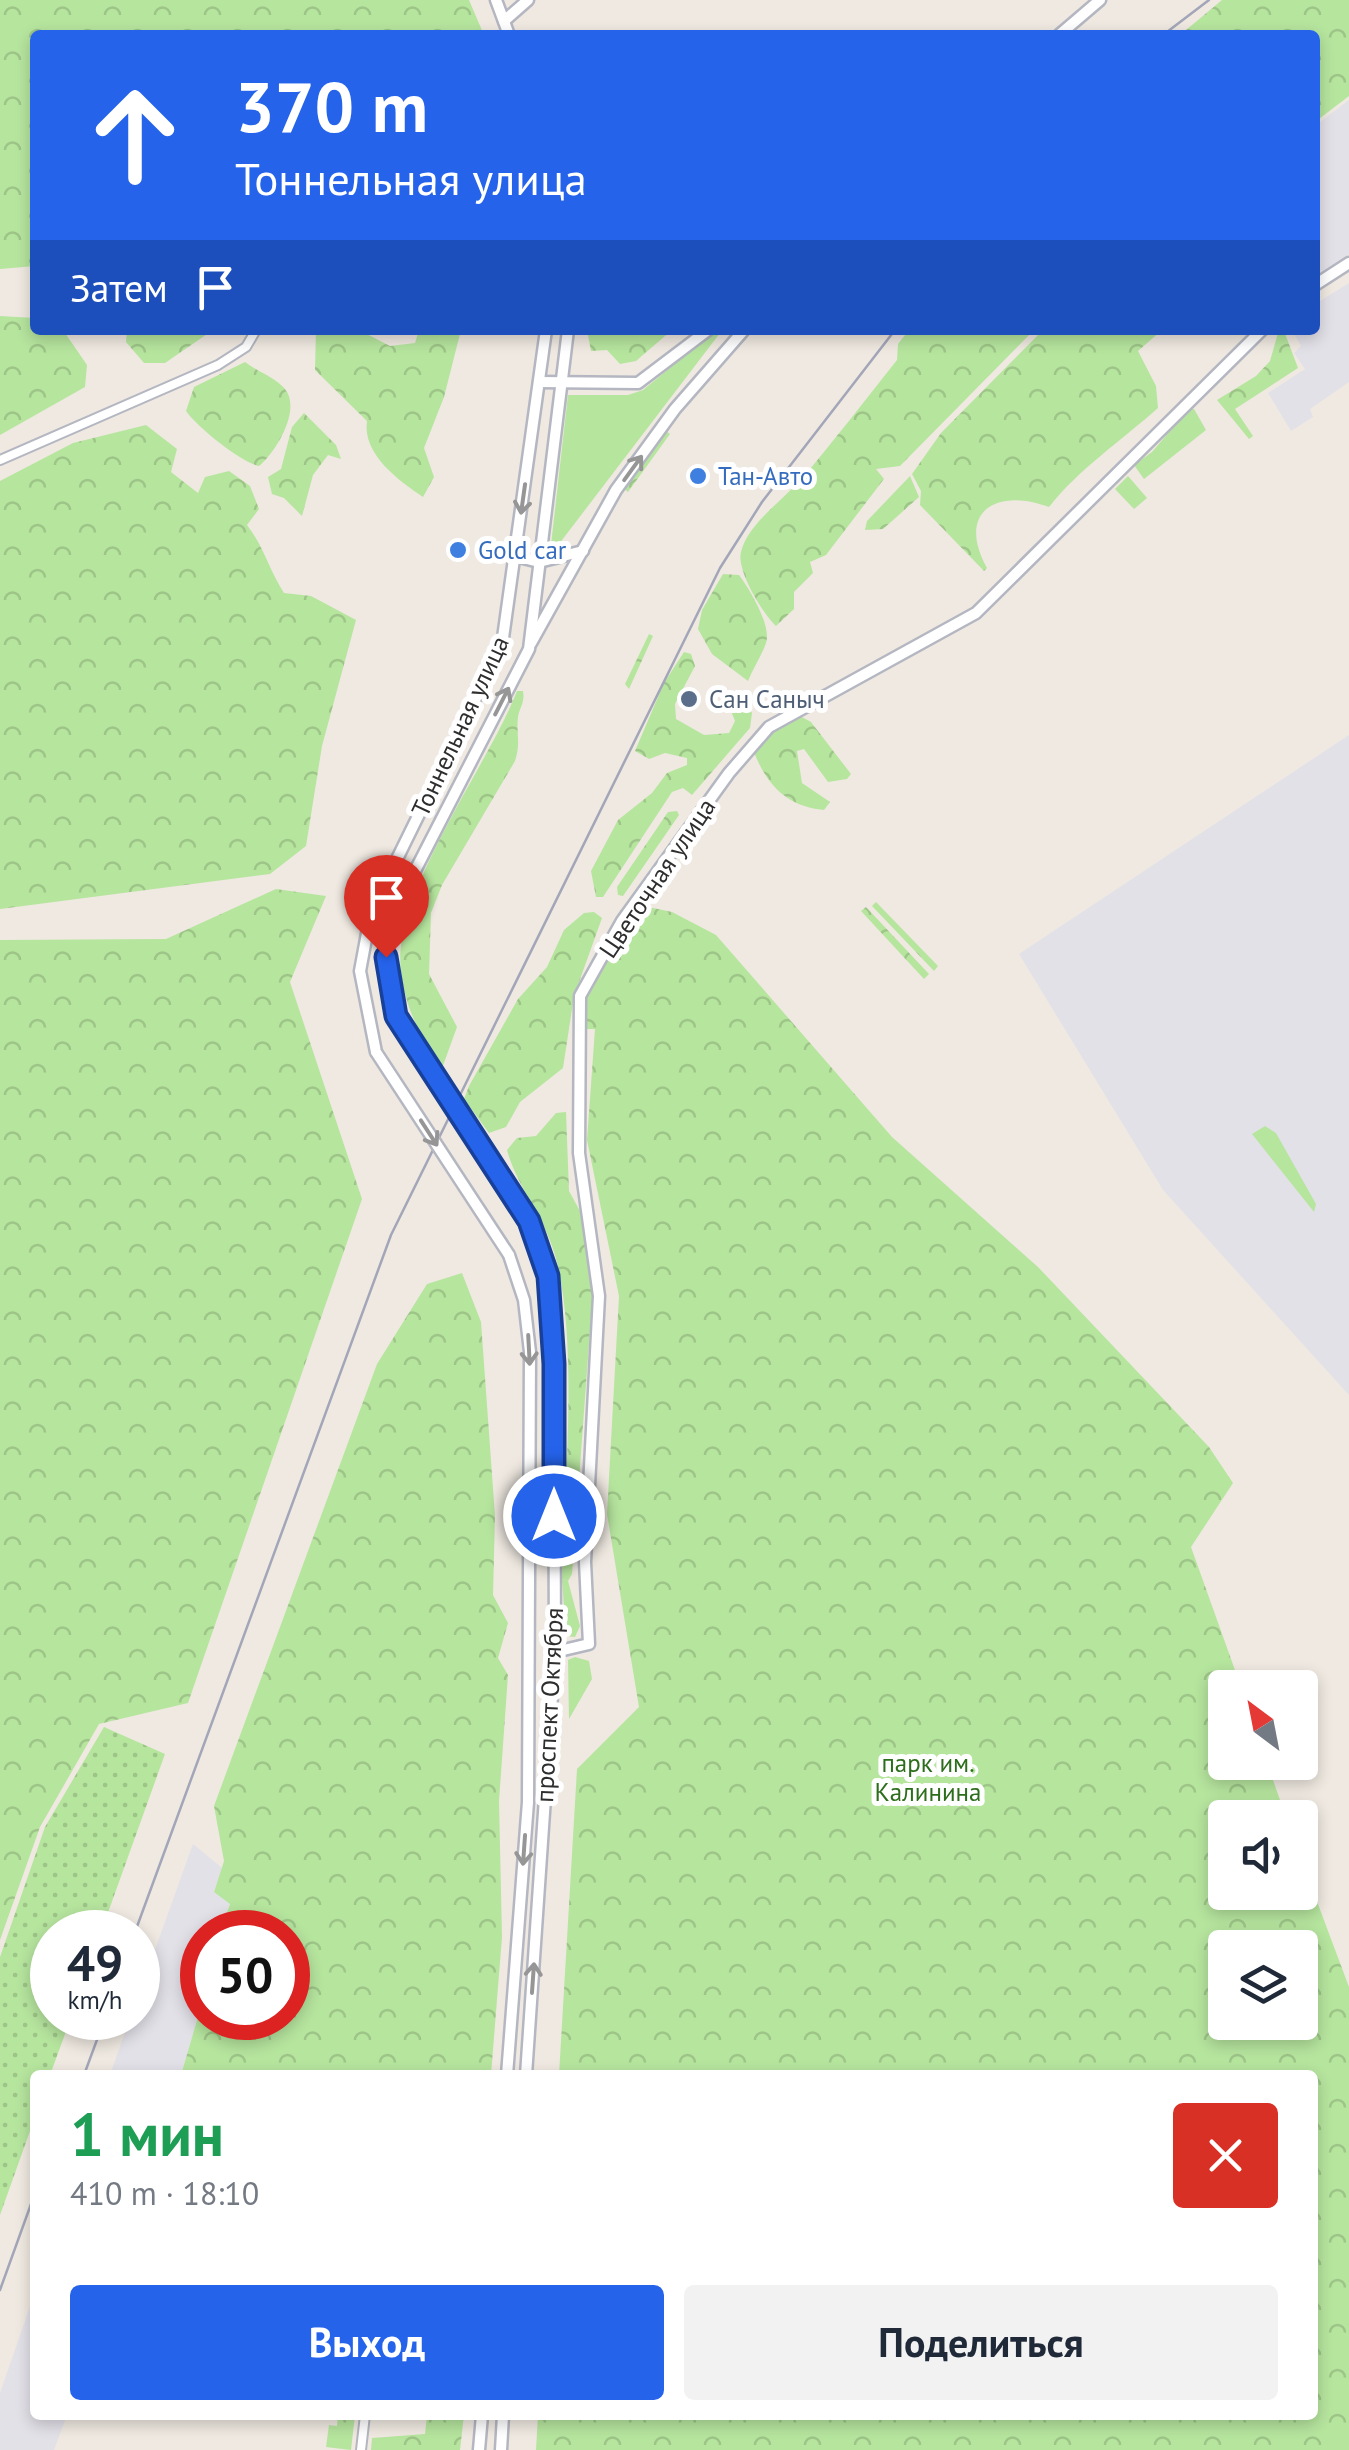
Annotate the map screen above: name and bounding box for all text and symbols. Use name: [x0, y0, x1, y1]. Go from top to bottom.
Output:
text: 370 m: [235, 61, 428, 151]
icon: ahead: [70, 70, 200, 200]
text: Тоннельная улица: [235, 149, 587, 207]
icon: arrive: [188, 260, 243, 315]
text: Затем: [70, 263, 168, 312]
one-way arrow: [622, 454, 643, 482]
place label: Тан-Авто: [718, 460, 813, 492]
marker: Тан-Авто: [687, 465, 709, 487]
one-way arrow: [513, 482, 532, 514]
place label: Gold car: [478, 534, 567, 566]
marker: Gold car: [447, 539, 469, 561]
street label: Тоннельная улица: [404, 631, 516, 821]
place label: Сан Саныч: [709, 683, 825, 715]
one-way arrow: [493, 687, 512, 716]
marker: Сан Саныч: [678, 688, 700, 710]
street label: Цветочная улица: [592, 792, 722, 964]
pin: [344, 855, 429, 958]
icon: arrive: [359, 870, 414, 925]
one-way arrow: [419, 1119, 440, 1147]
one-way arrow: [520, 1334, 539, 1366]
position arrow: [502, 1464, 606, 1568]
street label: проспект Октября: [528, 1607, 570, 1803]
north arrow: [1208, 1670, 1318, 1780]
map controls: [1208, 1670, 1318, 2040]
park label: парк им. Калинина: [875, 1747, 981, 1808]
button: sound: [1208, 1800, 1318, 1910]
one-way arrow: [514, 1833, 533, 1865]
speed limit sign: 50: [180, 1910, 310, 2040]
text: 49: [67, 1930, 123, 1995]
button: layers: [1208, 1930, 1318, 2040]
one-way arrow: [524, 1962, 543, 1994]
text: km/h: [68, 1984, 122, 2016]
text: 1 мин: [70, 2095, 224, 2173]
button: close: [1173, 2103, 1278, 2208]
text: 410 m · 18:10: [70, 2172, 259, 2214]
button: Выход: [70, 2285, 664, 2400]
button: Поделиться: [684, 2285, 1278, 2400]

